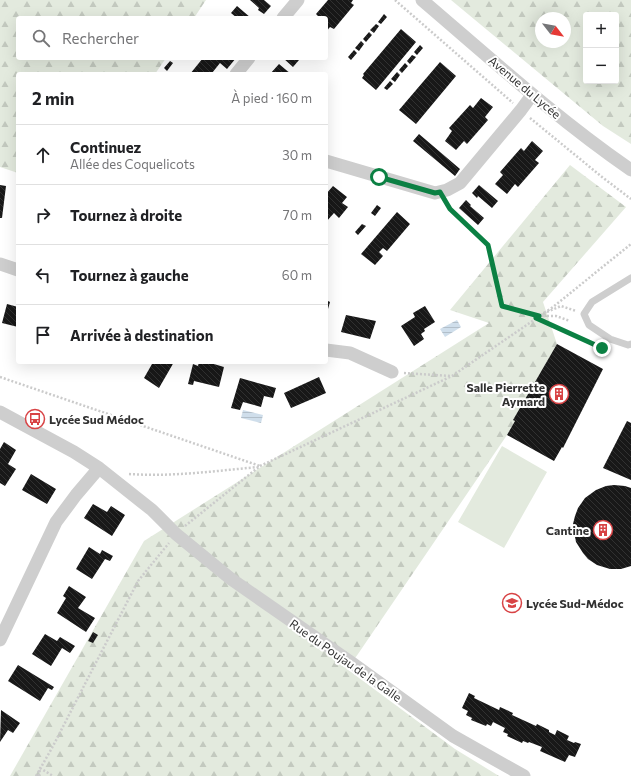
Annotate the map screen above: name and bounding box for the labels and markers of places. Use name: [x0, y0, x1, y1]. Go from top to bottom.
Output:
place label: Salle Pierrette Aymard: [466, 380, 545, 408]
building icon: Salle Pierrette Aymard: [548, 383, 570, 405]
bus stop icon: Lycée Sud Médoc: [24, 408, 46, 430]
place label: Lycée Sud Médoc: [49, 412, 144, 426]
building icon: Cantine: [592, 519, 614, 541]
place label: Cantine: [546, 523, 589, 537]
school or university icon: Lycée Sud-Médoc: [501, 592, 523, 614]
place label: Lycée Sud-Médoc: [526, 596, 624, 610]

